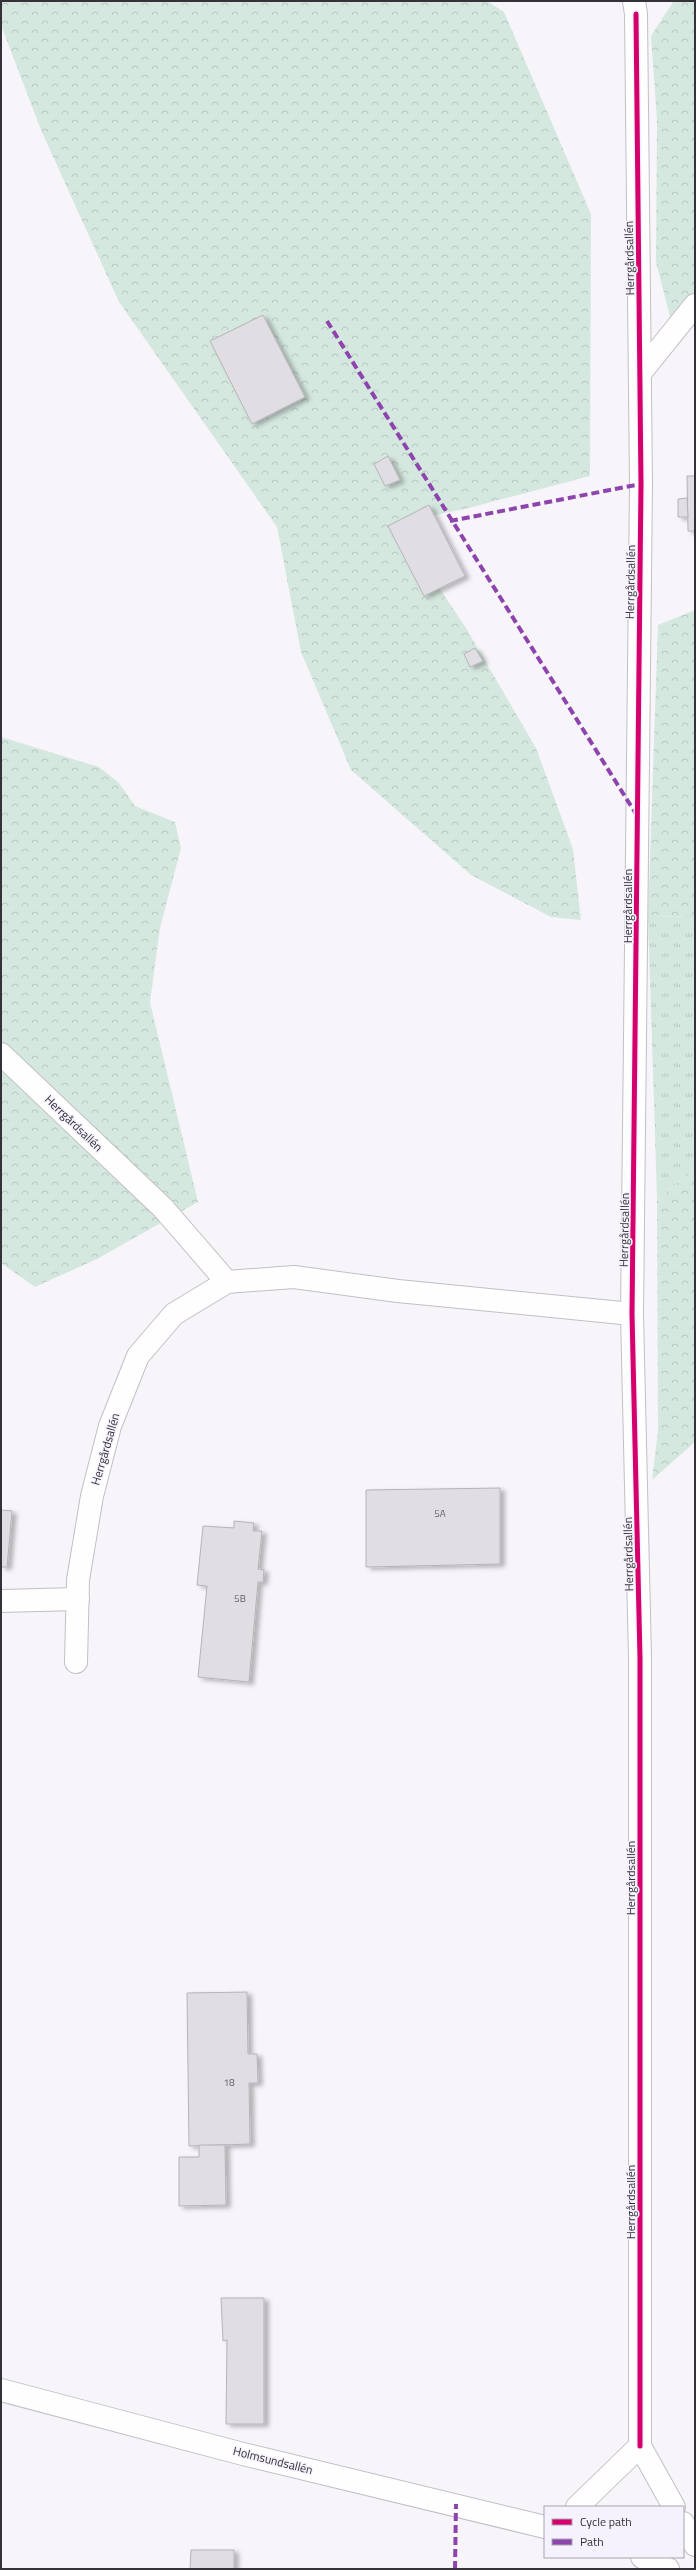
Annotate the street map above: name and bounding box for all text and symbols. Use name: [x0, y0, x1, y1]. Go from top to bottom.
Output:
street label: Herrgårdsallén: [619, 221, 639, 295]
street label: Herrgårdsallén: [620, 545, 640, 619]
street label: Herrgårdsallén: [618, 869, 637, 943]
street label: Herrgårdsallén: [41, 1090, 107, 1156]
street label: Herrgårdsallén: [614, 1193, 634, 1267]
street label: Herrgårdsallén: [86, 1411, 124, 1487]
house number: 5A: [434, 1506, 446, 1521]
street label: Herrgårdsallén: [618, 1517, 638, 1591]
house number: 5B: [234, 1591, 246, 1606]
street label: Herrgårdsallén: [621, 1841, 640, 1915]
house number: 18: [223, 2075, 235, 2090]
street label: Herrgårdsallén: [621, 2165, 640, 2239]
street label: Holmsundsallén: [231, 2441, 315, 2479]
legend: [544, 2506, 684, 2558]
text: Cycle path: [580, 2512, 632, 2531]
text: Path: [580, 2532, 604, 2551]

